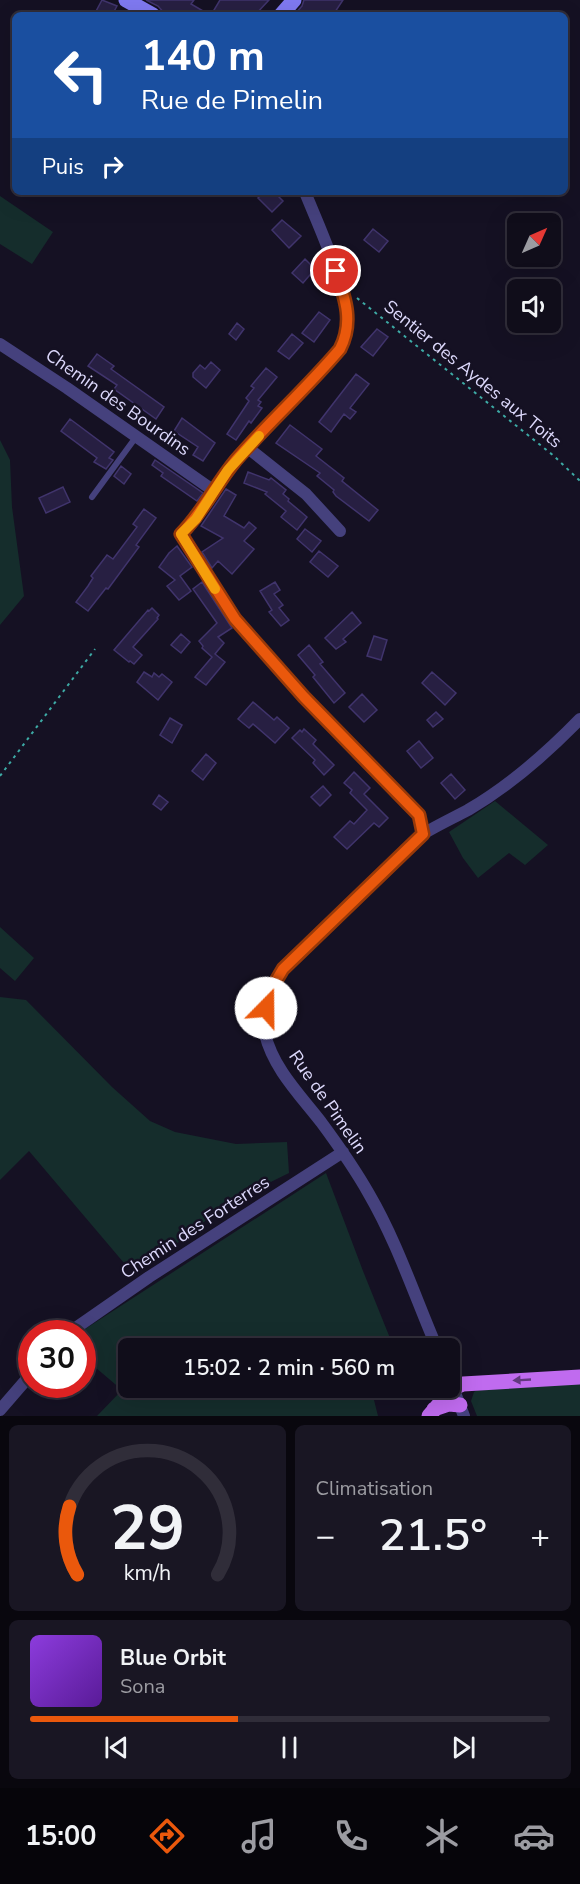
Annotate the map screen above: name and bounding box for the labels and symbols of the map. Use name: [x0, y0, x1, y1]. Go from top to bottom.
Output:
north arrow: [507, 213, 561, 267]
pin: [310, 245, 361, 296]
street label: Sentier des Aydes aux Toits: [379, 295, 567, 453]
street label: Chemin des Bourdins: [41, 343, 195, 461]
position arrow: [234, 976, 298, 1040]
street label: Rue de Pimelin: [283, 1045, 373, 1159]
street label: Chemin des Forterres: [116, 1170, 274, 1284]
speed limit sign: 30: [18, 1320, 96, 1398]
one-way arrow: [512, 1376, 531, 1385]

